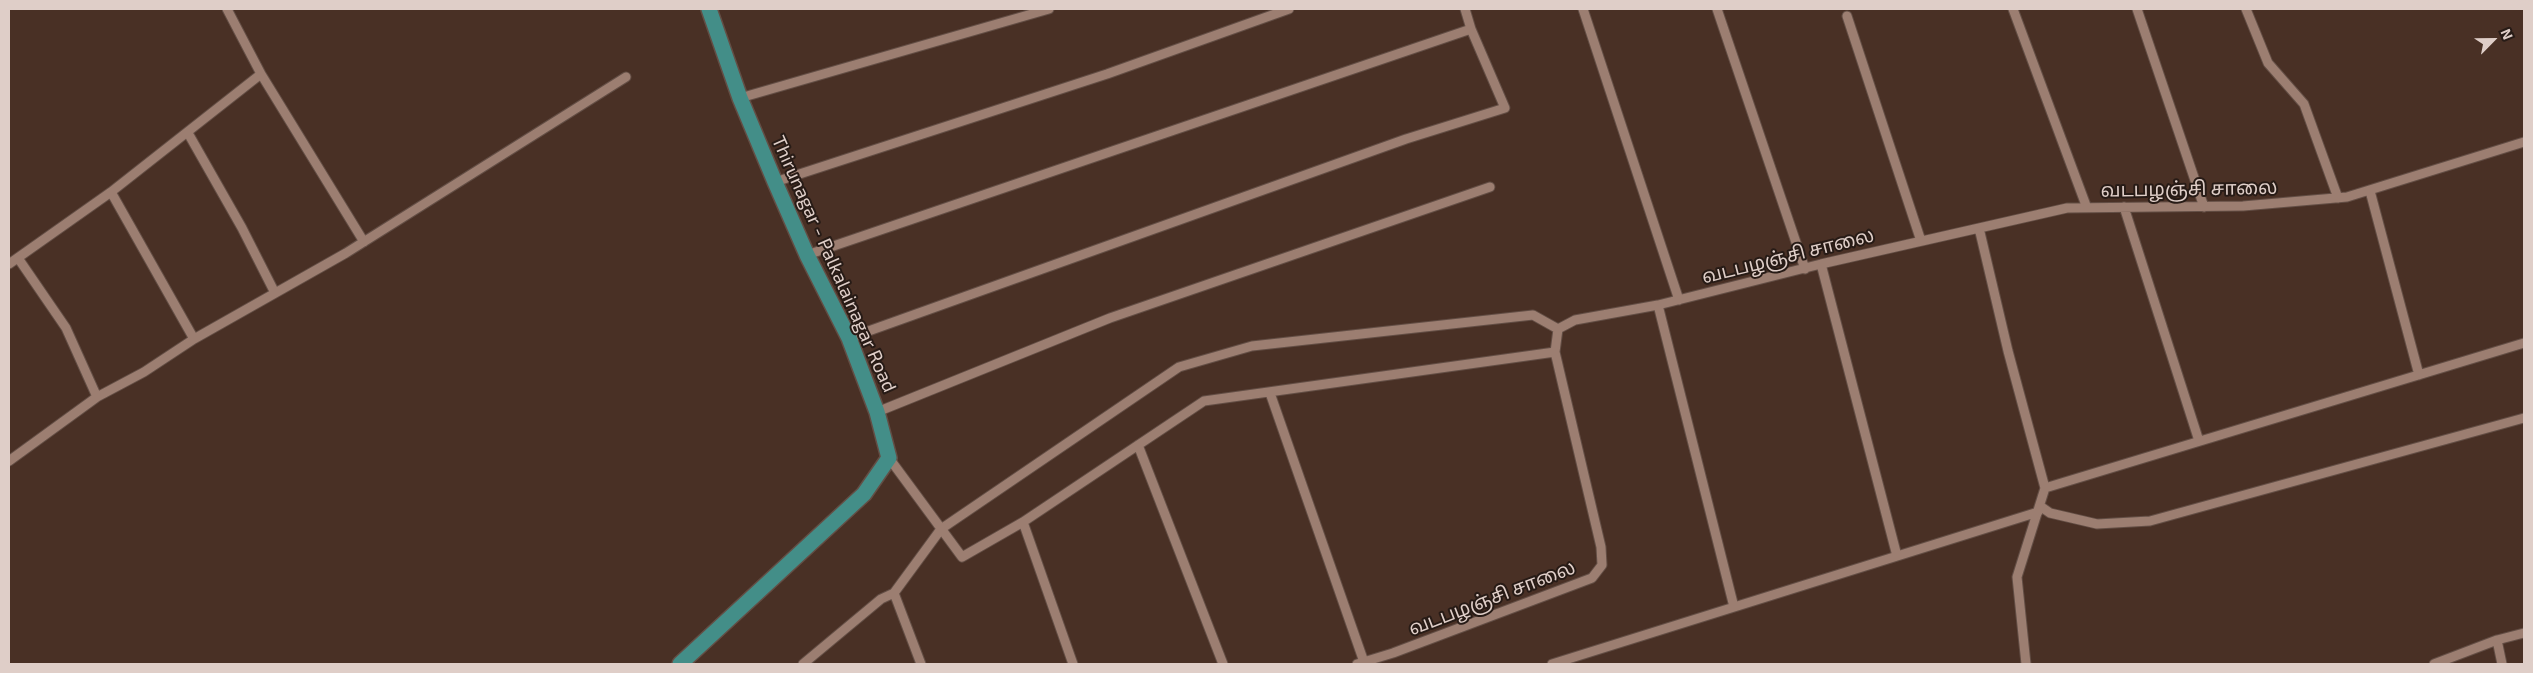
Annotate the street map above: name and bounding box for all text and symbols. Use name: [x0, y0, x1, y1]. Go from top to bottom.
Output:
north arrow: [2468, 15, 2518, 65]
text: N: [2497, 26, 2517, 42]
street label: Thirunagar - Palkalainagar Road: [767, 132, 901, 396]
street label: வடபழஞ்சி சாலை: [2101, 176, 2277, 202]
street label: வடபழஞ்சி சாலை: [1700, 224, 1876, 288]
street label: வடபழஞ்சி சாலை: [1405, 556, 1579, 640]

